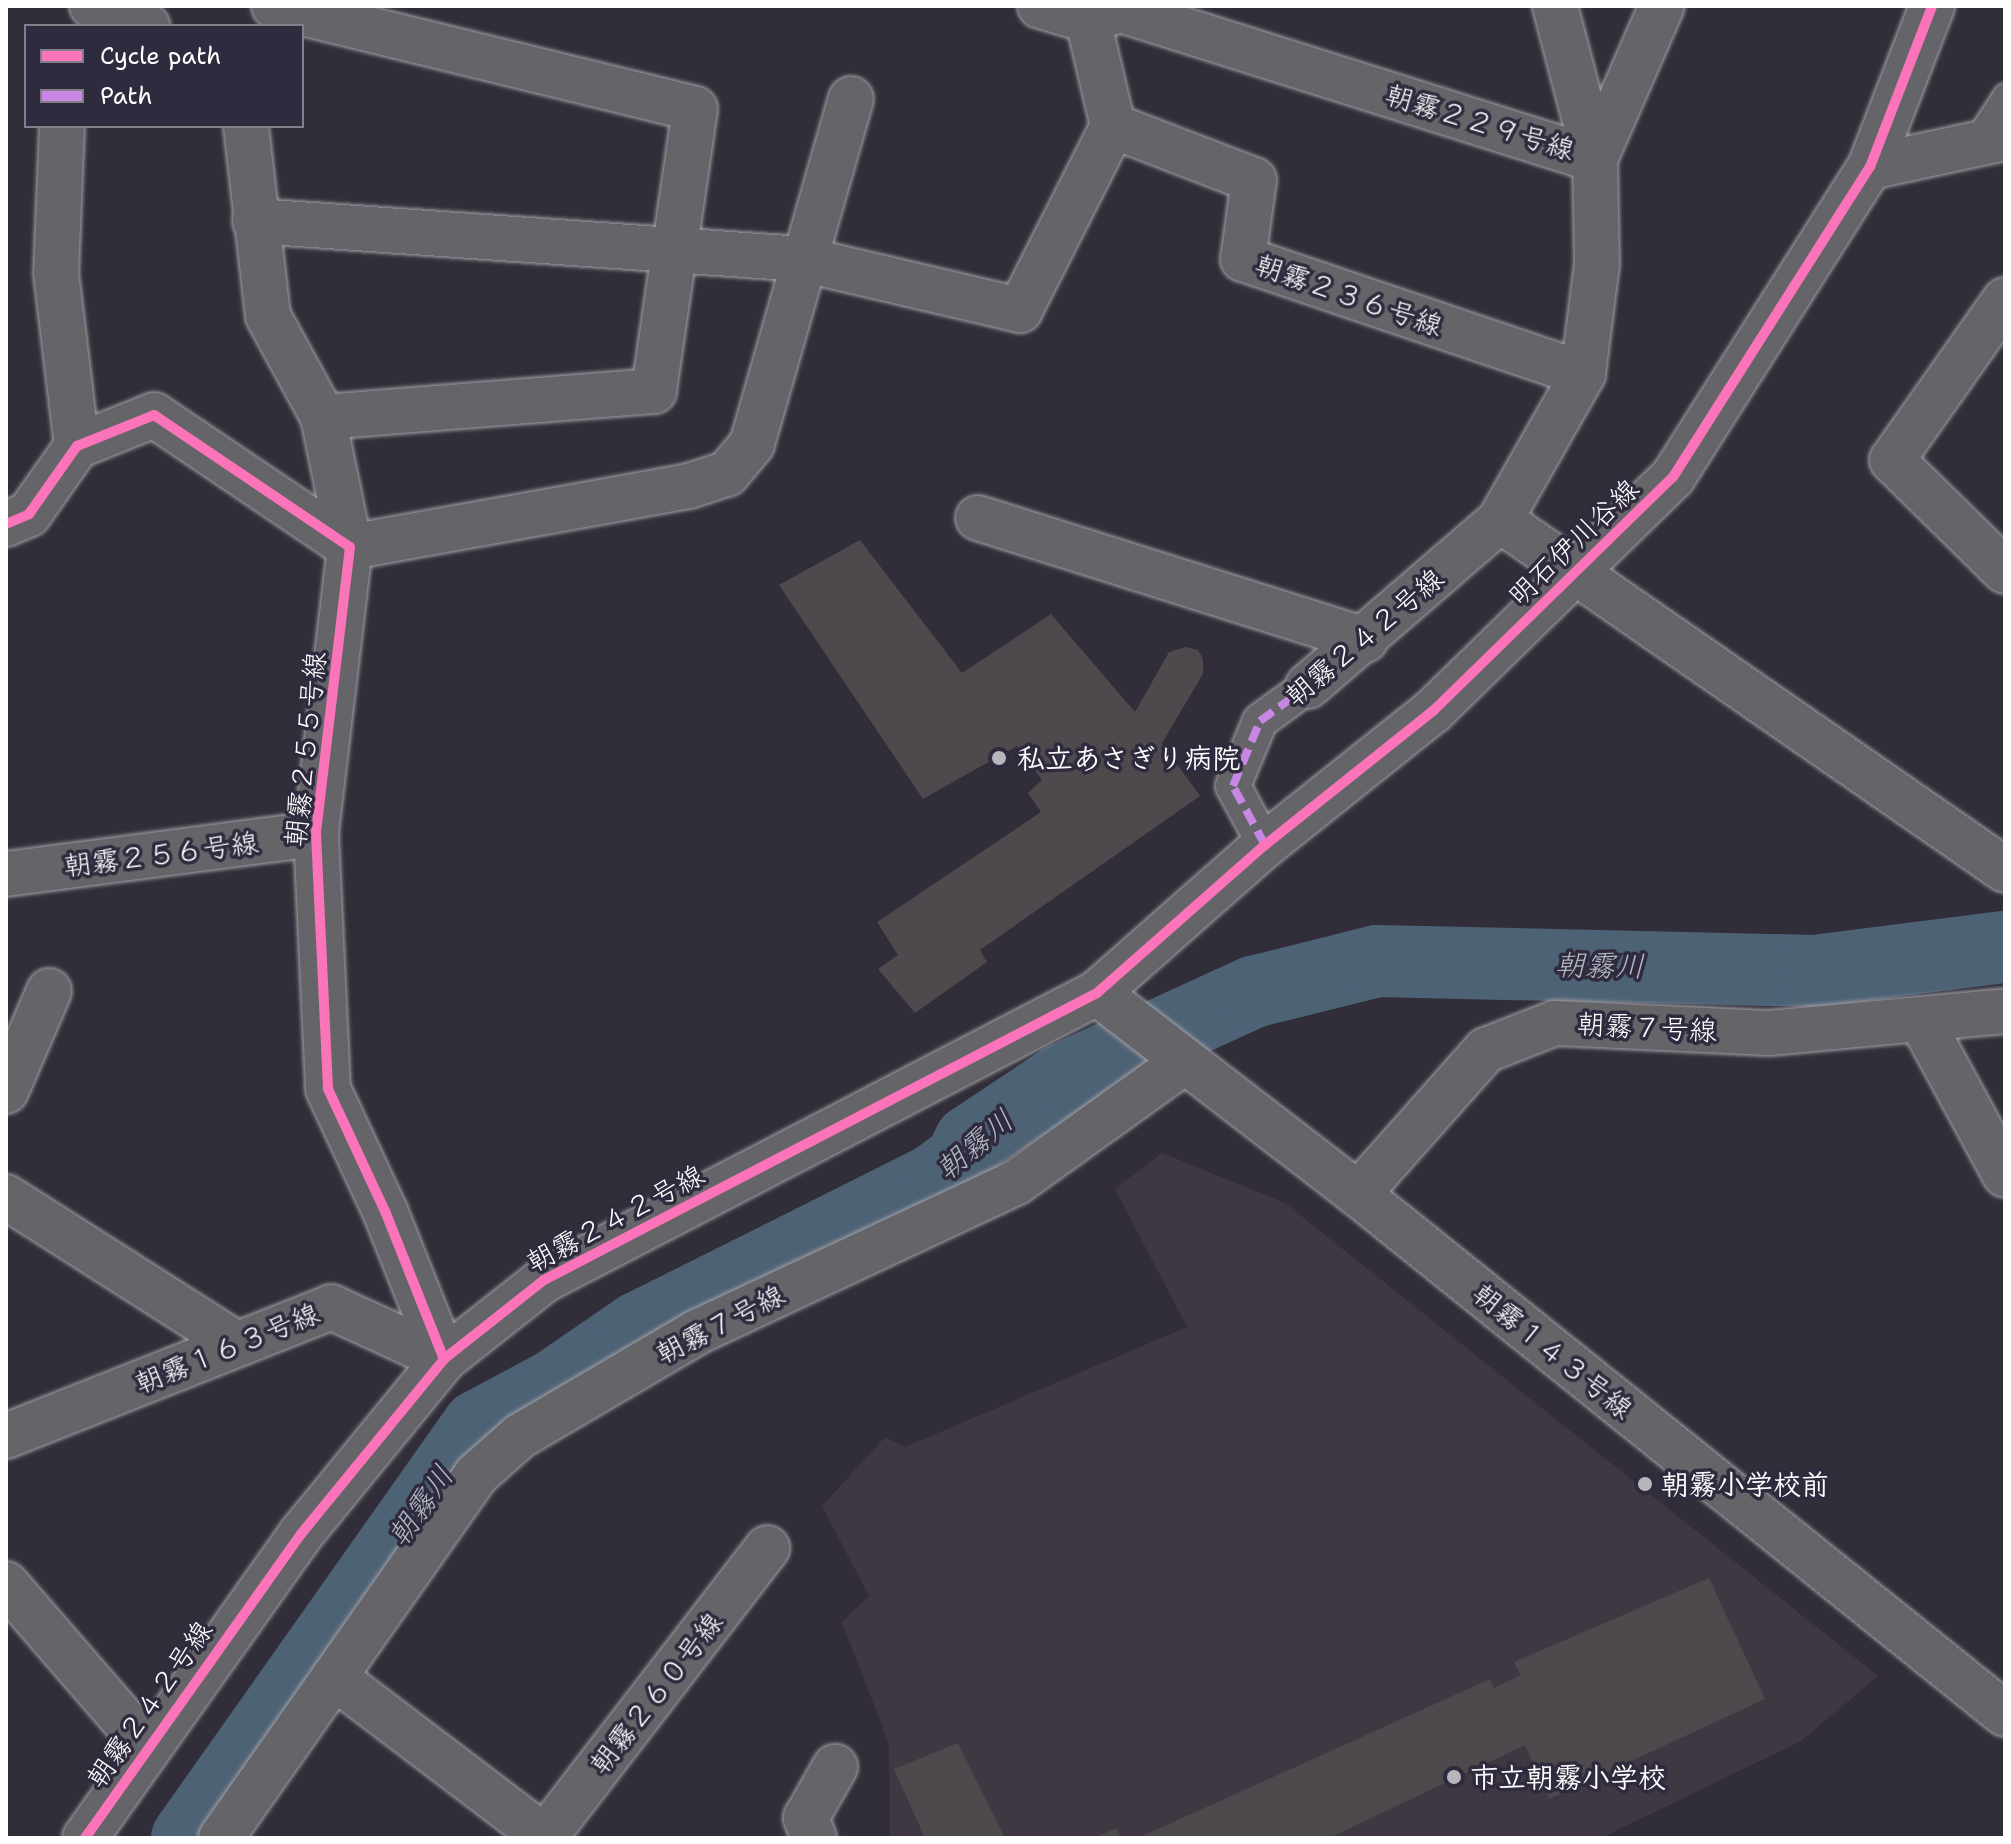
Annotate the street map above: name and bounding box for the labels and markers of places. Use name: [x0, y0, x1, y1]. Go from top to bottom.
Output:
place label: 私立あさぎり病院: [1017, 741, 1241, 775]
marker: 私立あさぎり病院: [988, 747, 1010, 769]
place label: 朝霧小学校前: [1661, 1467, 1829, 1501]
marker: 朝霧小学校前: [1636, 1475, 1654, 1493]
place label: 市立朝霧小学校: [1470, 1760, 1666, 1794]
marker: 市立朝霧小学校: [1445, 1768, 1463, 1786]

